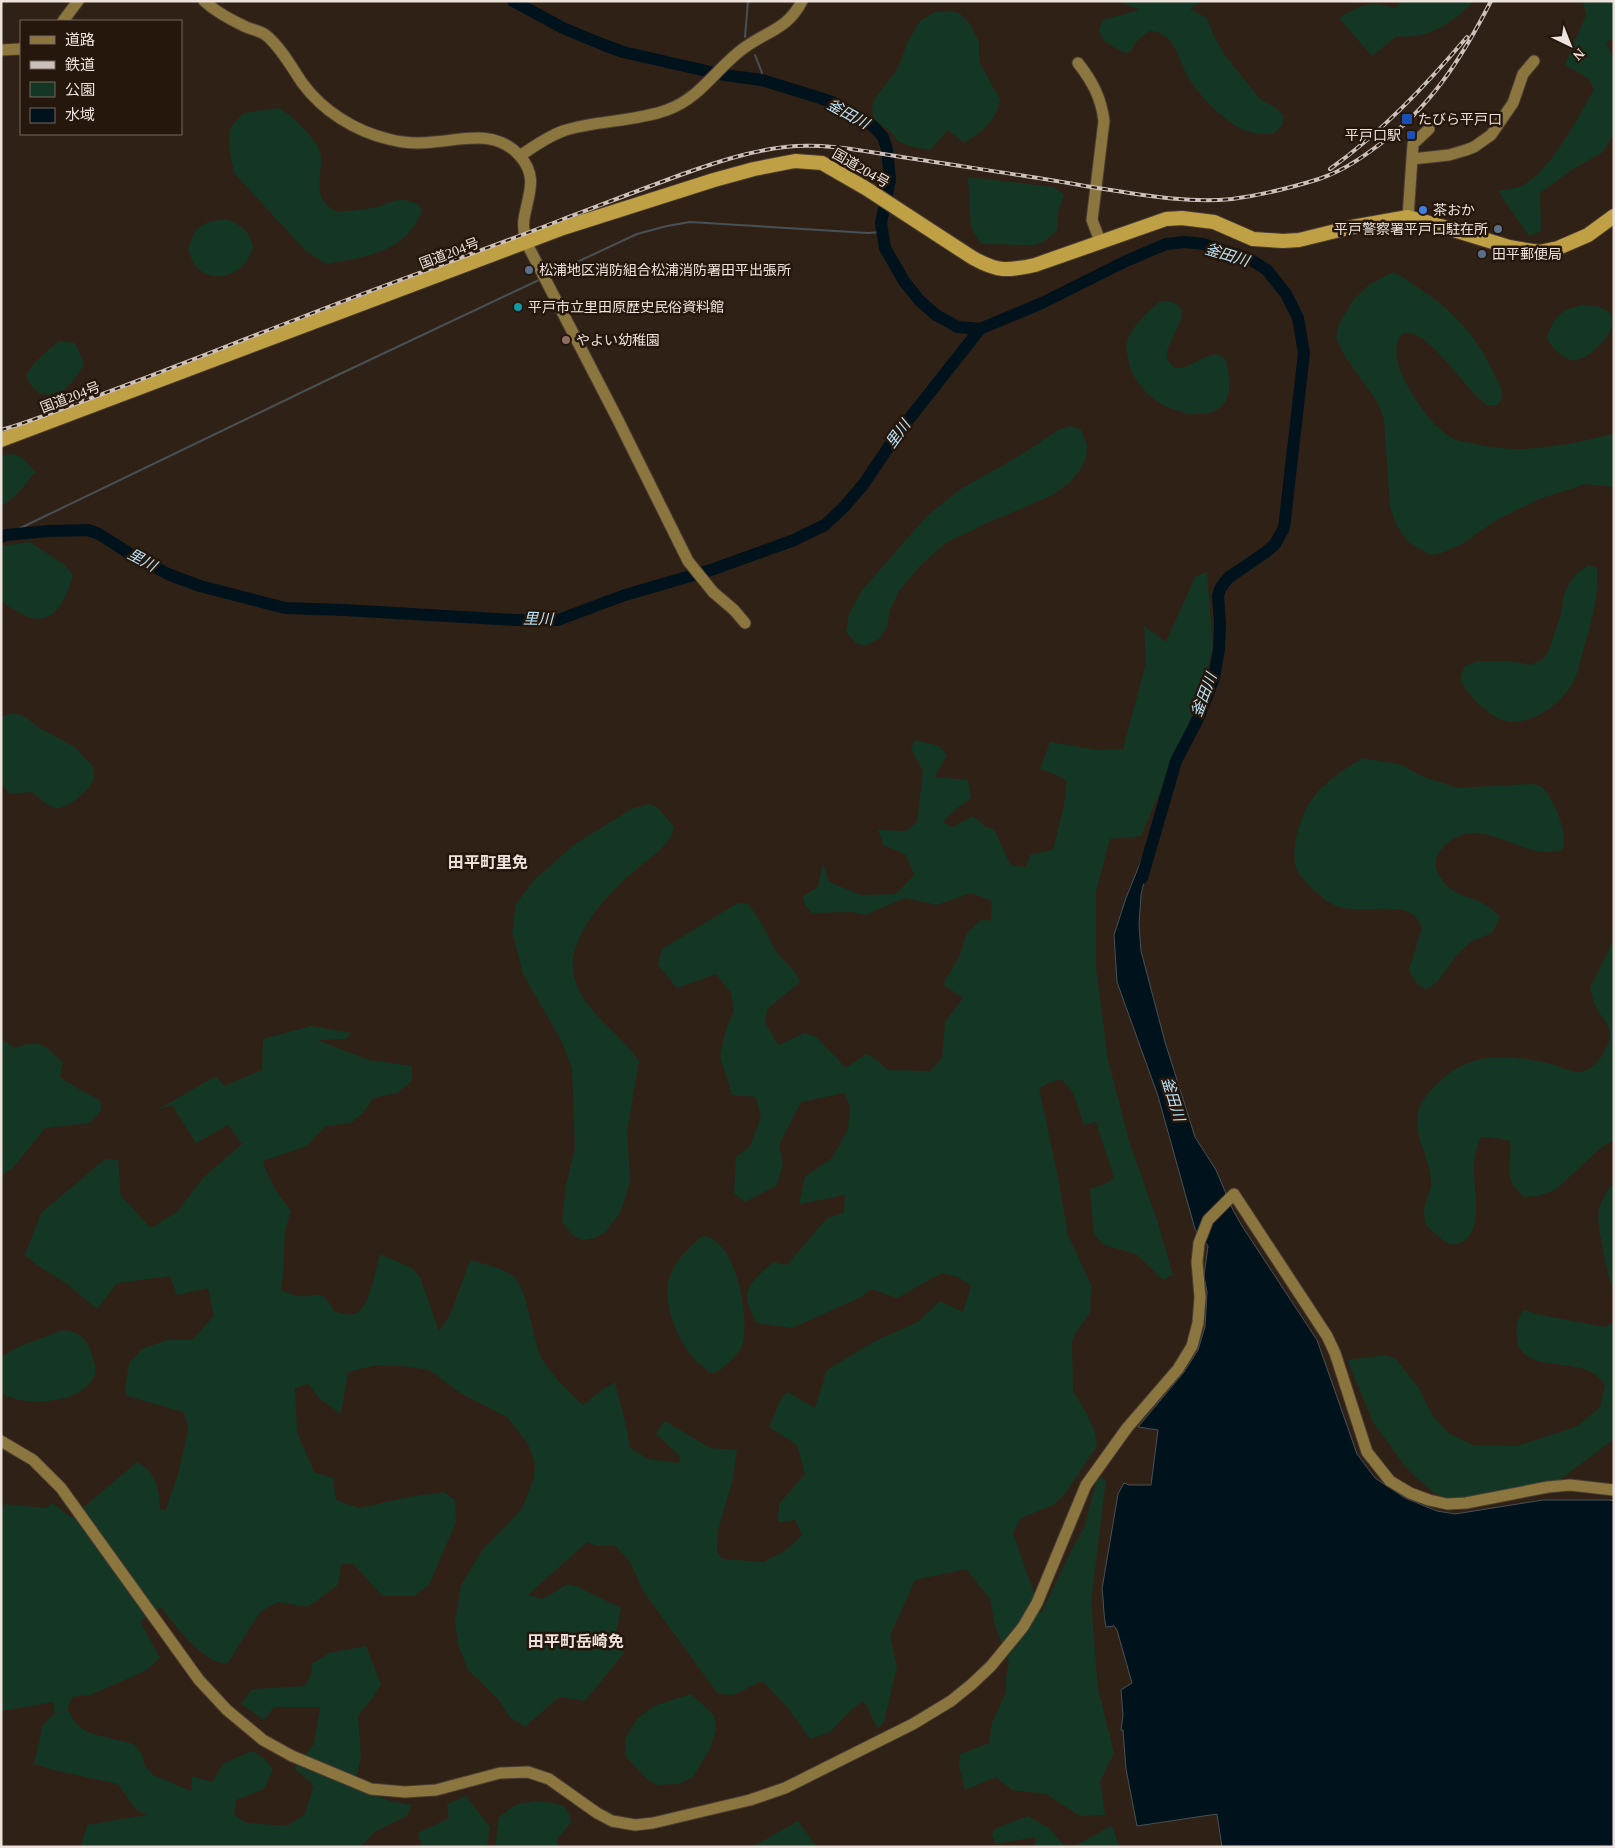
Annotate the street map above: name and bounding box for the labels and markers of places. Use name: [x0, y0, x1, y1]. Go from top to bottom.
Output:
marker: たびら平戸口: [1400, 112, 1414, 126]
place label: たびら平戸口: [1418, 112, 1502, 127]
place label: 平戸口駅: [1345, 128, 1401, 143]
marker: 平戸口駅: [1405, 129, 1417, 141]
place label: 茶おか: [1433, 203, 1475, 218]
marker: 茶おか: [1417, 204, 1429, 216]
place label: 平戸警察署平戸口駐在所: [1334, 222, 1488, 237]
marker: 平戸警察署平戸口駐在所: [1492, 223, 1504, 235]
place label: 田平郵便局: [1492, 247, 1562, 262]
marker: 田平郵便局: [1476, 248, 1488, 260]
place label: 松浦地区消防組合松浦消防署田平出張所: [539, 263, 791, 278]
marker: 松浦地区消防組合松浦消防署田平出張所: [523, 264, 535, 276]
place label: 平戸市立里田原歴史民俗資料館: [528, 299, 724, 315]
marker: 平戸市立里田原歴史民俗資料館: [512, 301, 524, 313]
place label: やよい幼稚園: [576, 333, 660, 348]
marker: やよい幼稚園: [560, 334, 572, 346]

